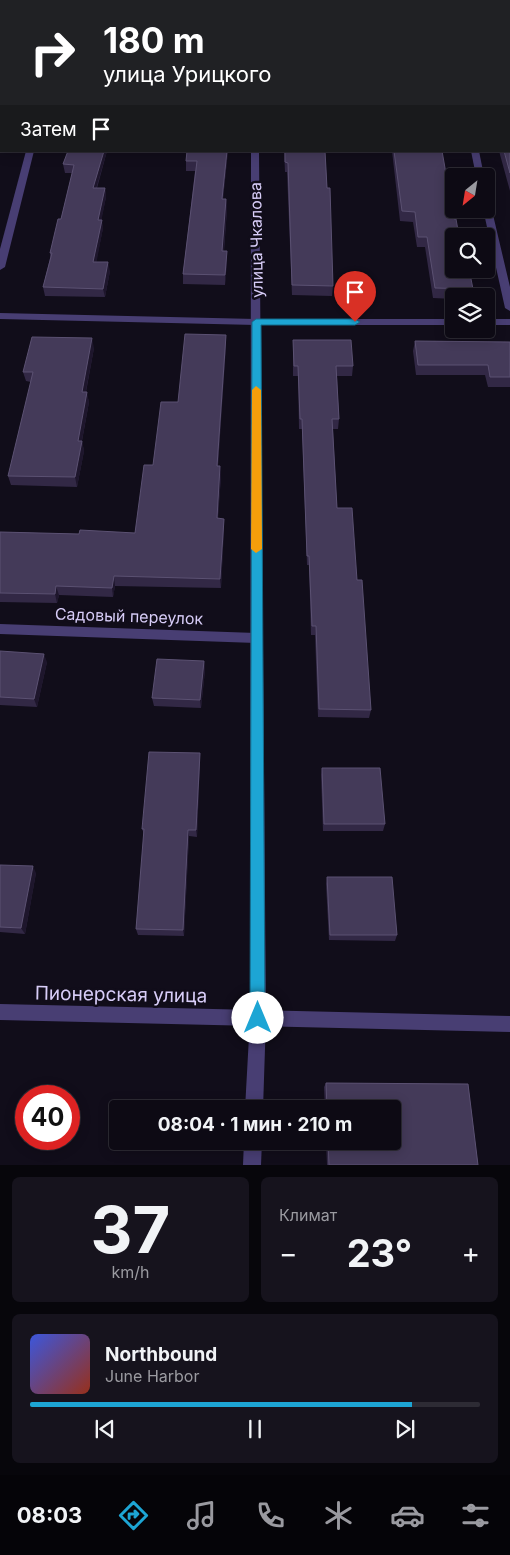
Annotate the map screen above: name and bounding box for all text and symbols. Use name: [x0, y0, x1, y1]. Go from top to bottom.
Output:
text: 180 m: [103, 19, 205, 61]
icon: right: [20, 20, 85, 85]
text: улица Урицкого: [103, 61, 271, 87]
icon: arrive: [87, 115, 115, 143]
text: Затем: [20, 118, 77, 141]
north arrow: [445, 168, 495, 218]
map controls: [445, 168, 495, 338]
street label: улица Чкалова: [245, 182, 267, 298]
button: search: [445, 228, 495, 278]
pin: [334, 271, 376, 322]
icon: arrive: [341, 278, 369, 306]
button: layers: [445, 288, 495, 338]
street label: Садовый переулок: [55, 603, 204, 629]
street label: Пионерская улица: [35, 981, 207, 1008]
position arrow: [231, 991, 283, 1043]
speed limit sign: 40: [15, 1085, 80, 1150]
text: 08:04 · 1 мин · 210 m: [158, 1113, 352, 1136]
text: 37: [91, 1190, 170, 1269]
text: Климат: [279, 1205, 337, 1225]
text: 23°: [347, 1230, 412, 1276]
text: −: [279, 1236, 298, 1270]
text: +: [461, 1236, 480, 1270]
text: km/h: [111, 1262, 150, 1282]
text: Northbound: [105, 1343, 217, 1366]
text: June Harbor: [105, 1366, 199, 1386]
icon: previous: [91, 1415, 119, 1443]
icon: pause: [241, 1415, 269, 1443]
icon: next: [391, 1415, 419, 1443]
icon: directions: [116, 1498, 151, 1533]
icon: music: [184, 1498, 219, 1533]
icon: phone: [253, 1498, 288, 1533]
icon: climate: [321, 1498, 356, 1533]
icon: car: [390, 1498, 425, 1533]
icon: filters: [458, 1498, 493, 1533]
text: 08:03: [17, 1502, 82, 1528]

